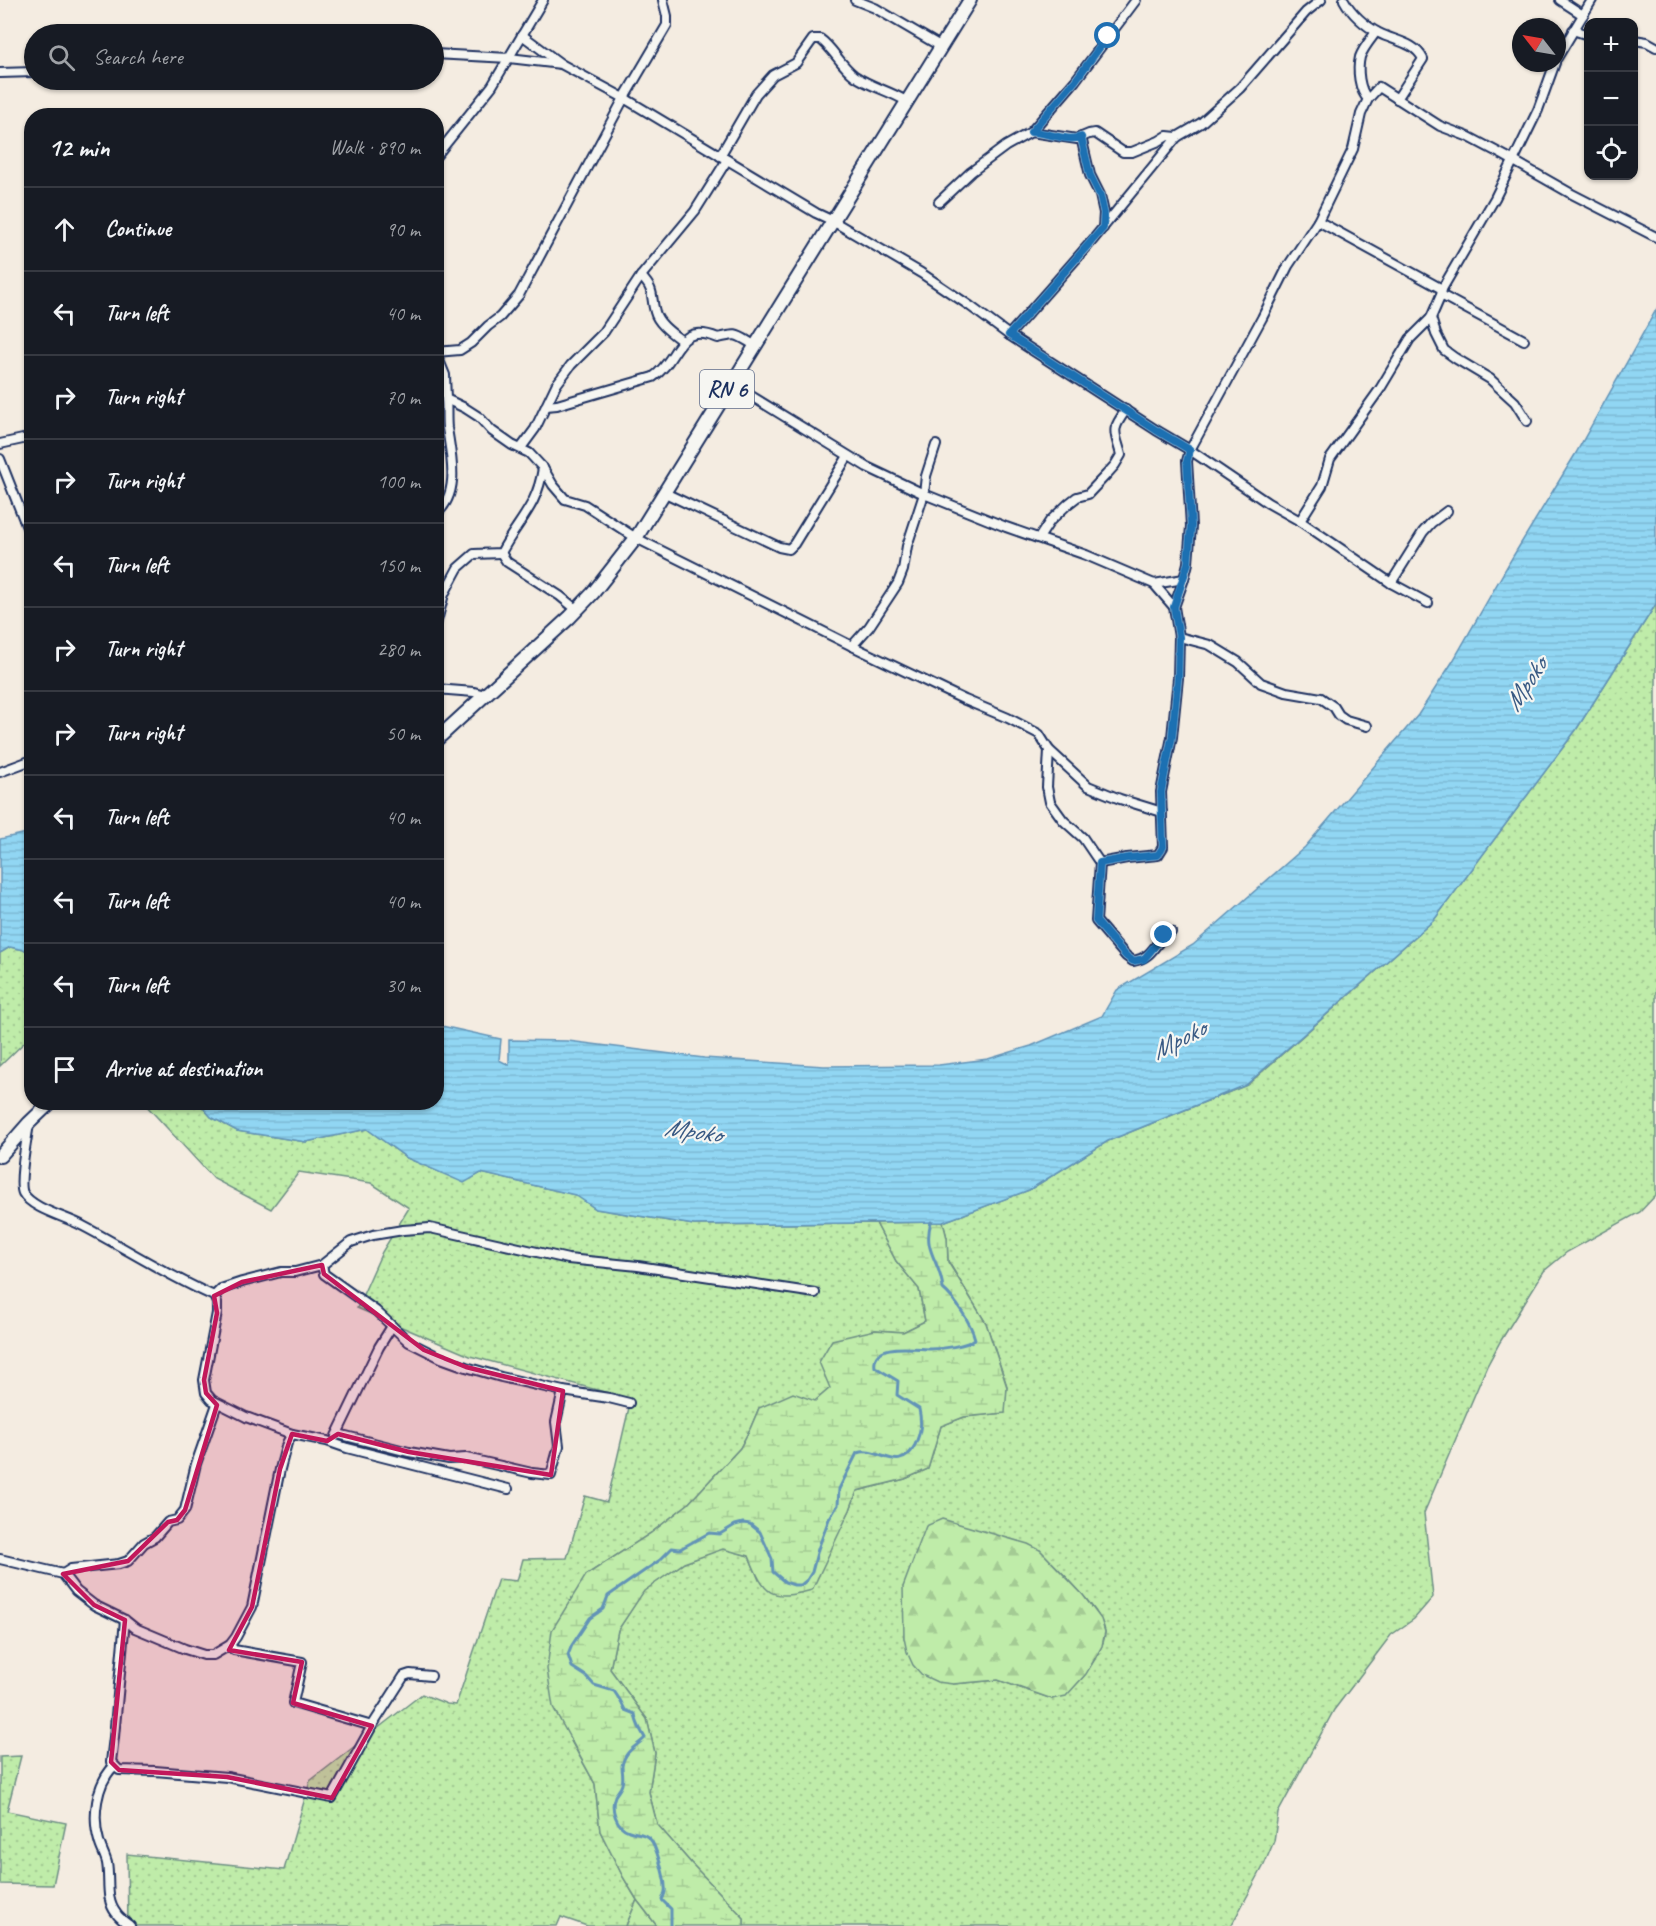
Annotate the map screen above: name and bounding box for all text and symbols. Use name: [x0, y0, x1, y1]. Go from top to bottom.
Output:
north arrow: [1512, 18, 1566, 72]
map controls: [1584, 18, 1638, 180]
button: +: [1584, 18, 1638, 72]
route start: [1094, 22, 1120, 48]
search box: [24, 24, 444, 90]
icon: search: [45, 41, 78, 74]
text: Search here: [93, 43, 183, 71]
button: −: [1584, 72, 1638, 126]
button: locate: [1584, 126, 1638, 180]
text: 12 min: [48, 131, 110, 164]
text: Walk · 890 m: [330, 135, 420, 160]
icon: ahead: [48, 213, 81, 246]
text: Continue: [105, 215, 171, 243]
text: 90 m: [386, 217, 420, 242]
icon: left: [48, 297, 81, 330]
text: Turn left: [105, 299, 169, 327]
text: 40 m: [386, 301, 420, 326]
road number: RN 6: [700, 370, 754, 408]
icon: right: [48, 381, 81, 414]
text: Turn right: [105, 383, 182, 411]
text: 70 m: [386, 385, 420, 410]
icon: right: [48, 465, 81, 498]
text: Turn right: [105, 467, 182, 495]
text: 100 m: [377, 469, 420, 494]
icon: left: [48, 549, 81, 582]
text: Turn left: [105, 551, 169, 579]
text: 150 m: [377, 553, 420, 578]
icon: right: [48, 633, 81, 666]
text: Turn right: [105, 635, 182, 663]
text: 280 m: [377, 637, 420, 662]
water label: Mpoko: [1496, 647, 1557, 717]
icon: right: [48, 717, 81, 750]
text: Turn right: [105, 719, 182, 747]
text: 50 m: [386, 721, 420, 746]
icon: left: [48, 801, 81, 834]
text: Turn left: [105, 803, 169, 831]
text: 40 m: [386, 805, 420, 830]
icon: left: [48, 885, 81, 918]
text: Turn left: [105, 887, 169, 915]
text: 40 m: [386, 889, 420, 914]
route end: [1150, 921, 1176, 947]
icon: left: [48, 969, 81, 1002]
text: Turn left: [105, 971, 169, 999]
text: 30 m: [386, 973, 420, 998]
water label: Mpoko: [1145, 1010, 1215, 1067]
icon: arrive: [48, 1053, 81, 1086]
text: Arrive at destination: [105, 1055, 262, 1083]
water label: Mpoko: [663, 1110, 728, 1151]

